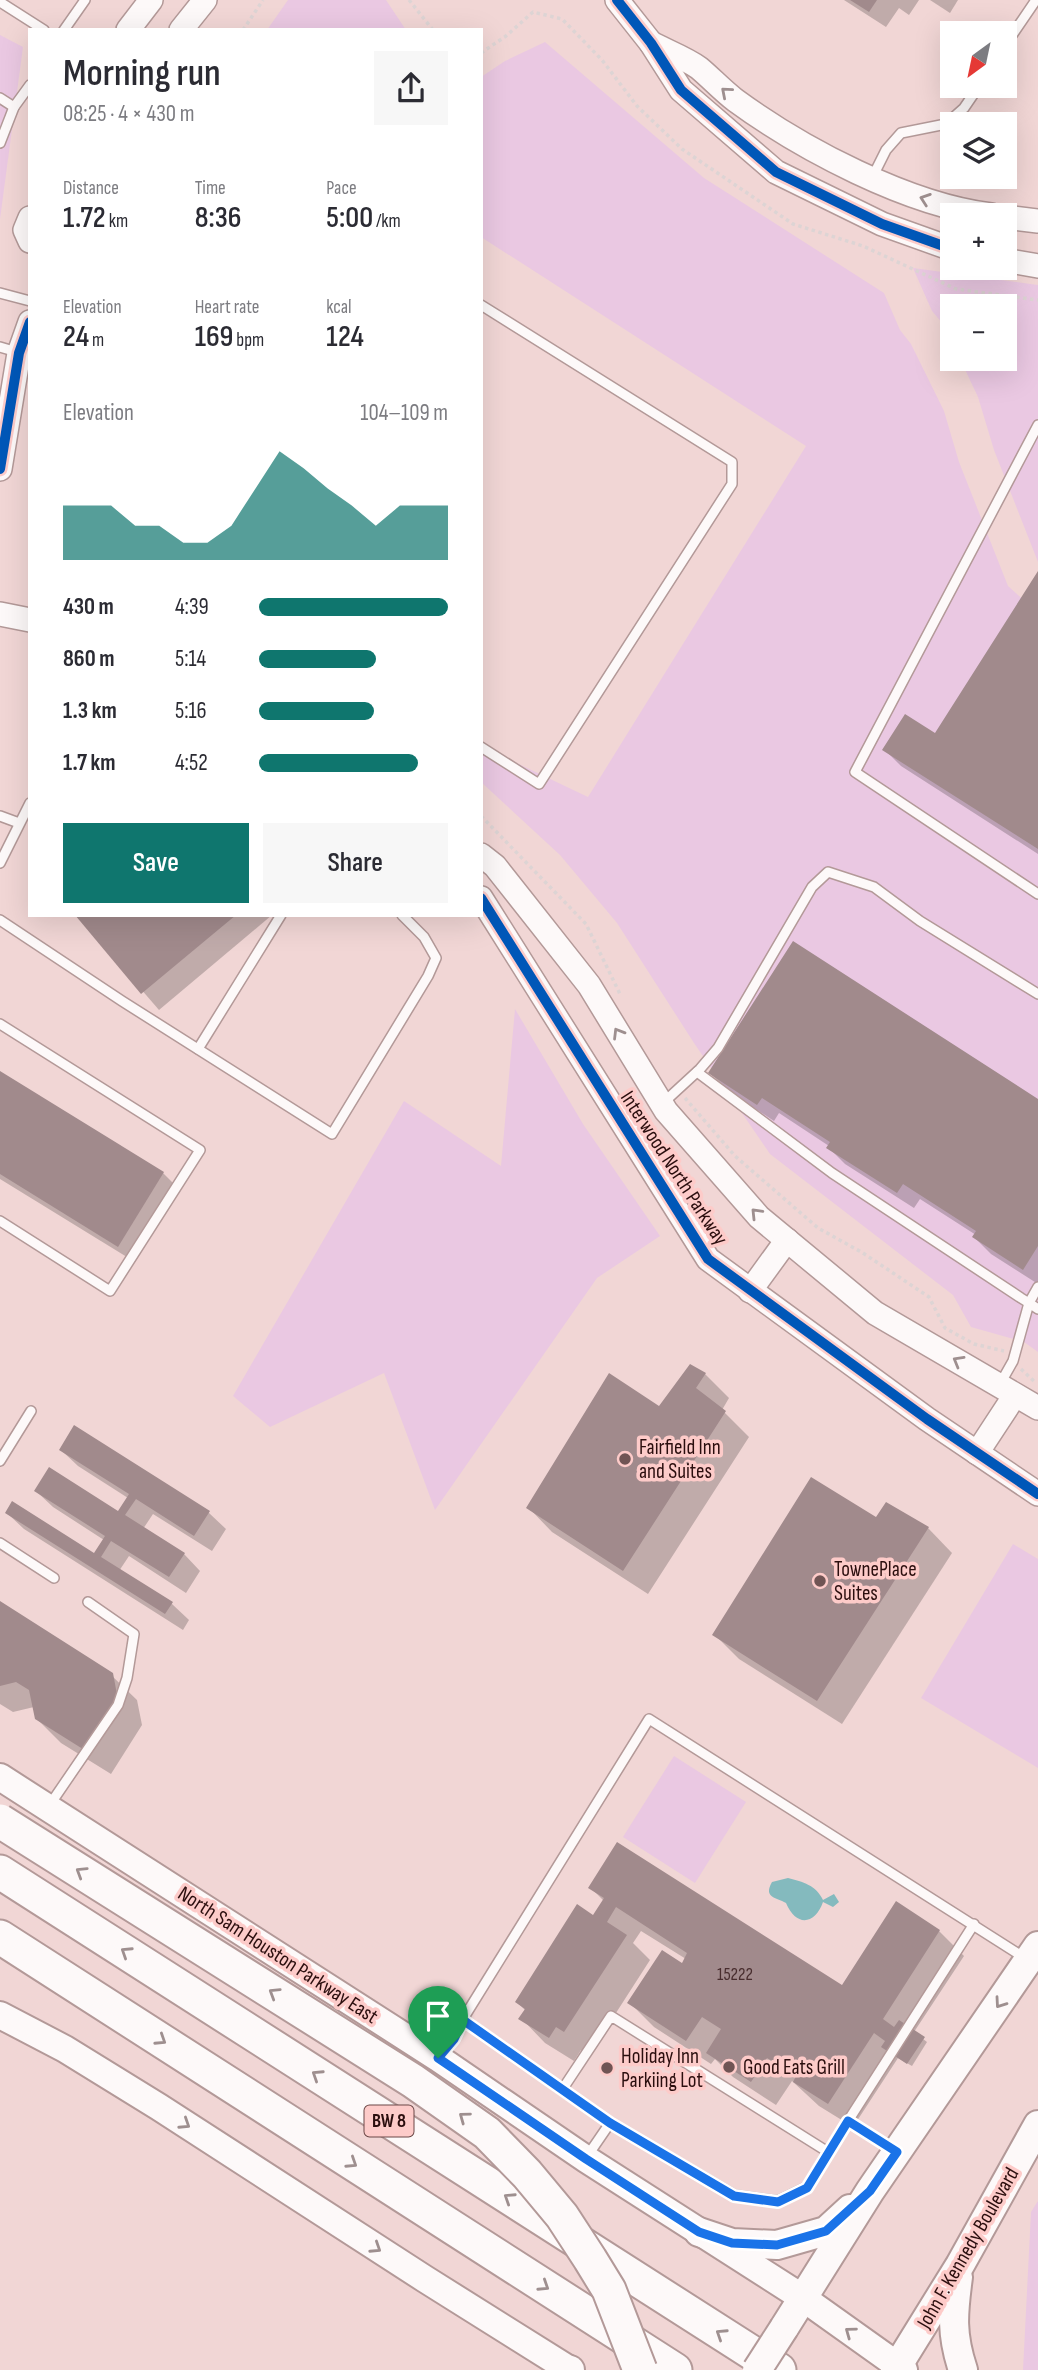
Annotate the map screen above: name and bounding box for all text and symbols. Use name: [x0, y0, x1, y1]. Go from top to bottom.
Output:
north arrow: [940, 21, 1017, 98]
map controls: [940, 21, 1017, 371]
text: Morning run: [63, 51, 221, 96]
button: share: [374, 51, 448, 125]
one-way arrow: [721, 88, 734, 100]
text: 08:25 · 4 × 430 m: [63, 100, 194, 128]
button: layers: [940, 112, 1017, 189]
text: Distance: [63, 177, 119, 200]
text: Time: [195, 177, 226, 200]
text: Pace: [326, 177, 357, 200]
one-way arrow: [920, 193, 932, 207]
text: 1.72: [63, 200, 106, 236]
text: 8:36: [195, 200, 241, 236]
text: 5:00: [326, 200, 373, 236]
button: +: [940, 203, 1017, 280]
text: km: [106, 210, 128, 233]
text: /km: [373, 210, 401, 233]
button: −: [940, 294, 1017, 371]
text: Elevation: [63, 296, 122, 319]
text: Heart rate: [195, 296, 260, 319]
text: kcal: [326, 296, 351, 319]
text: 24: [63, 319, 89, 355]
text: 169: [195, 319, 233, 355]
text: 124: [326, 319, 364, 355]
text: m: [89, 329, 104, 352]
text: bpm: [233, 329, 264, 352]
text: Elevation: [63, 399, 134, 427]
text: 104–109 m: [360, 399, 448, 427]
text: 430 m: [63, 593, 114, 621]
text: 4:39: [175, 593, 209, 621]
text: 860 m: [63, 645, 114, 673]
text: 5:14: [175, 645, 206, 673]
text: 1.3 km: [63, 697, 117, 725]
text: 5:16: [175, 697, 207, 725]
text: 1.7 km: [63, 749, 116, 777]
text: 4:52: [175, 749, 208, 777]
button: Save: [63, 823, 249, 903]
button: Share: [263, 823, 448, 903]
one-way arrow: [613, 1027, 626, 1040]
street label: Interwood North Parkway: [615, 1086, 733, 1250]
one-way arrow: [751, 1208, 764, 1221]
one-way arrow: [953, 1356, 966, 1369]
place label: Fairfield Inn and Suites: [639, 1435, 721, 1484]
marker: Fairfield Inn and Suites: [617, 1451, 633, 1467]
place label: TownePlace Suites: [834, 1557, 917, 1606]
marker: TownePlace Suites: [812, 1573, 828, 1589]
one-way arrow: [76, 1867, 89, 1880]
street label: North Sam Houston Parkway East: [173, 1881, 383, 2029]
one-way arrow: [120, 1948, 133, 1961]
house number: 15222: [717, 1964, 753, 1985]
pin: [408, 1986, 468, 2058]
one-way arrow: [268, 1988, 281, 2001]
one-way arrow: [996, 1995, 1008, 2008]
icon: arrive: [419, 1997, 457, 2035]
one-way arrow: [153, 2032, 166, 2045]
place label: Holiday Inn Parkiing Lot: [621, 2044, 703, 2093]
place label: Good Eats Grill: [743, 2055, 845, 2080]
marker: Good Eats Grill: [721, 2059, 737, 2075]
marker: Holiday Inn Parkiing Lot: [599, 2060, 615, 2076]
one-way arrow: [312, 2070, 325, 2083]
road number: BW 8: [364, 2106, 414, 2136]
one-way arrow: [459, 2113, 472, 2125]
one-way arrow: [177, 2116, 190, 2128]
one-way arrow: [344, 2154, 357, 2167]
street label: John F. Kennedy Boulevard: [911, 2163, 1024, 2334]
one-way arrow: [503, 2193, 516, 2206]
one-way arrow: [368, 2239, 381, 2252]
one-way arrow: [536, 2277, 549, 2290]
one-way arrow: [846, 2328, 858, 2340]
one-way arrow: [716, 2329, 729, 2342]

